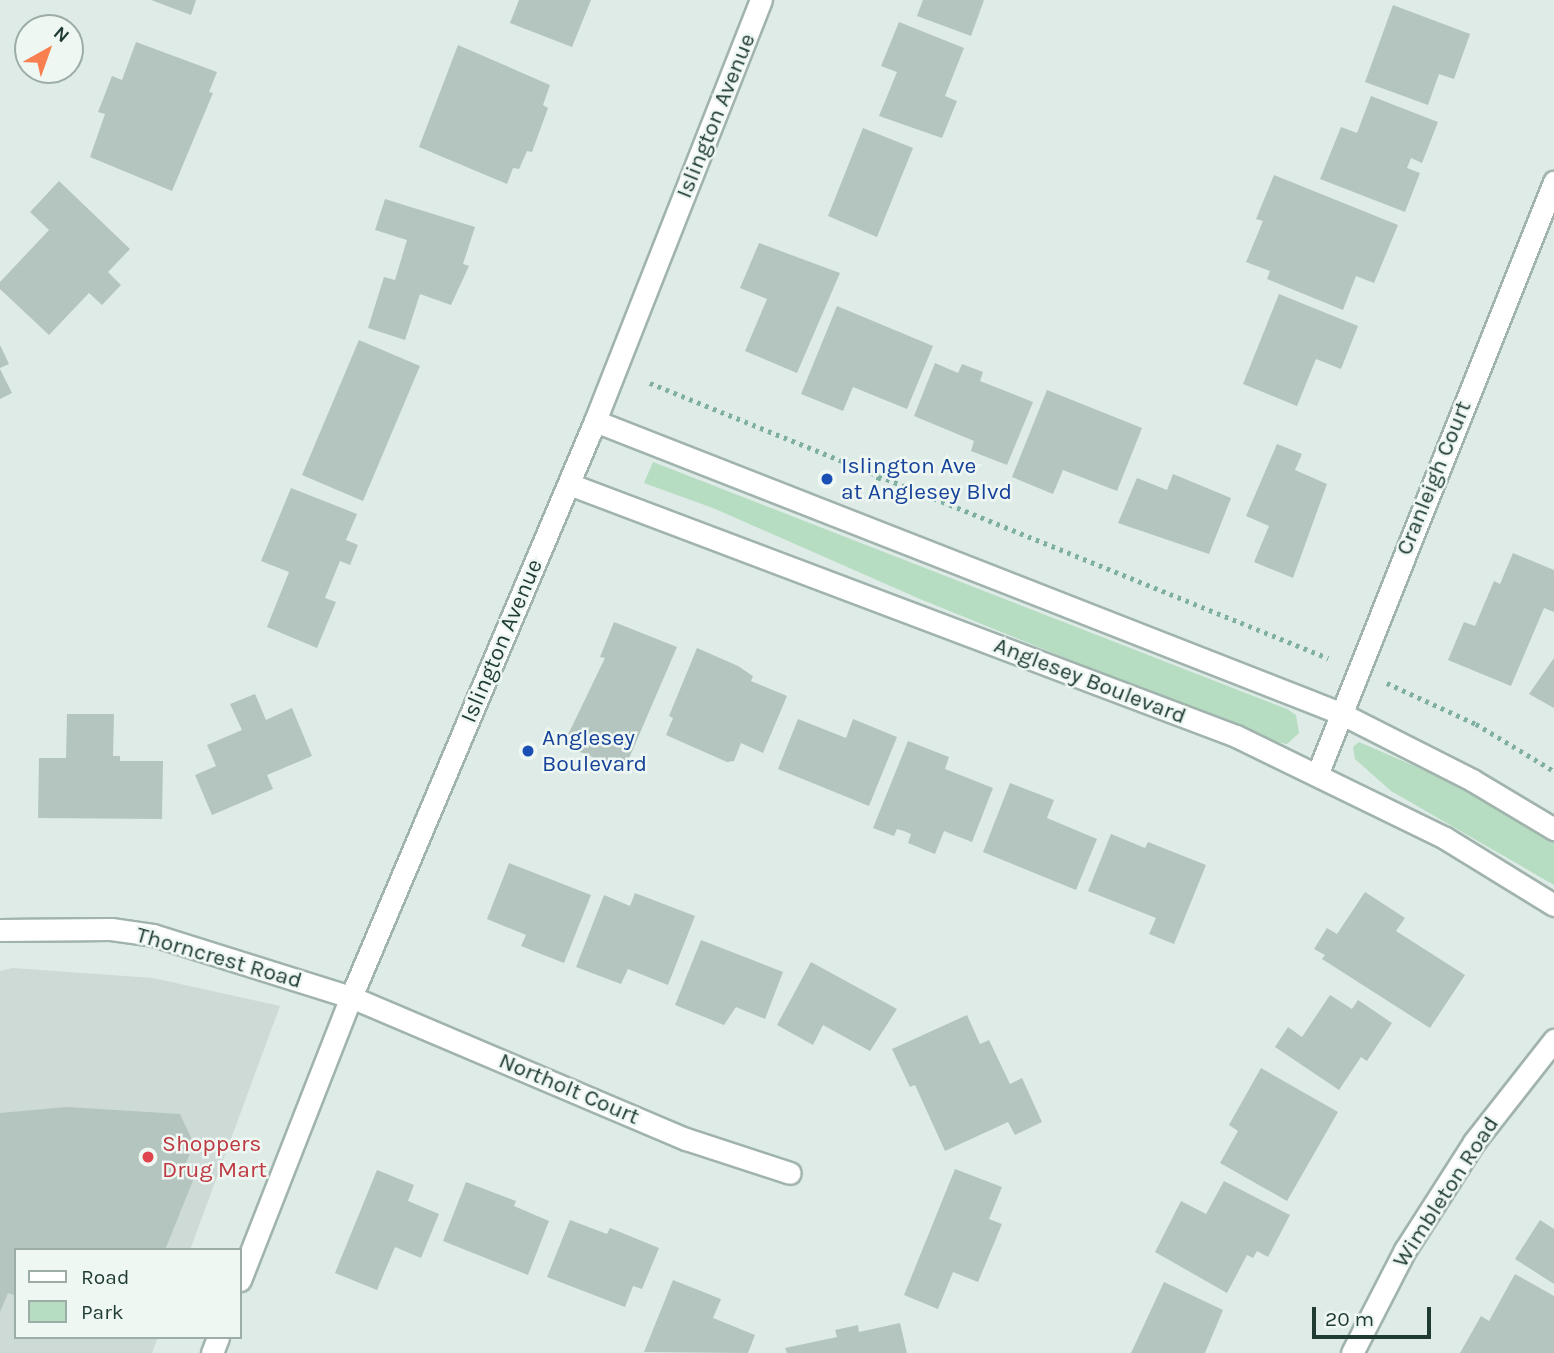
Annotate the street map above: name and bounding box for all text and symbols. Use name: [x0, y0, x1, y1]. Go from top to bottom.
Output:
north arrow: [14, 14, 84, 84]
text: N: [49, 22, 74, 47]
street label: Islington Avenue: [670, 30, 762, 202]
street label: Cranleigh Court: [1390, 397, 1478, 559]
place label: Islington Ave at Anglesey Blvd: [841, 452, 1012, 506]
marker: Islington Ave at Anglesey Blvd: [819, 471, 835, 487]
street label: Islington Avenue: [455, 555, 549, 727]
street label: Anglesey Boulevard: [990, 632, 1190, 730]
place label: Anglesey Boulevard: [542, 724, 647, 778]
marker: Anglesey Boulevard: [520, 743, 536, 759]
street label: Thorncrest Road: [133, 921, 305, 995]
street label: Northolt Court: [495, 1047, 643, 1131]
street label: Wimbleton Road: [1387, 1111, 1505, 1273]
place label: Shoppers Drug Mart: [162, 1130, 267, 1184]
marker: Shoppers Drug Mart: [140, 1149, 156, 1165]
legend: [14, 1248, 242, 1339]
text: Road: [81, 1265, 129, 1289]
scale bar: [1316, 1294, 1435, 1338]
text: Park: [81, 1300, 124, 1324]
text: 20 m: [1325, 1307, 1374, 1331]

